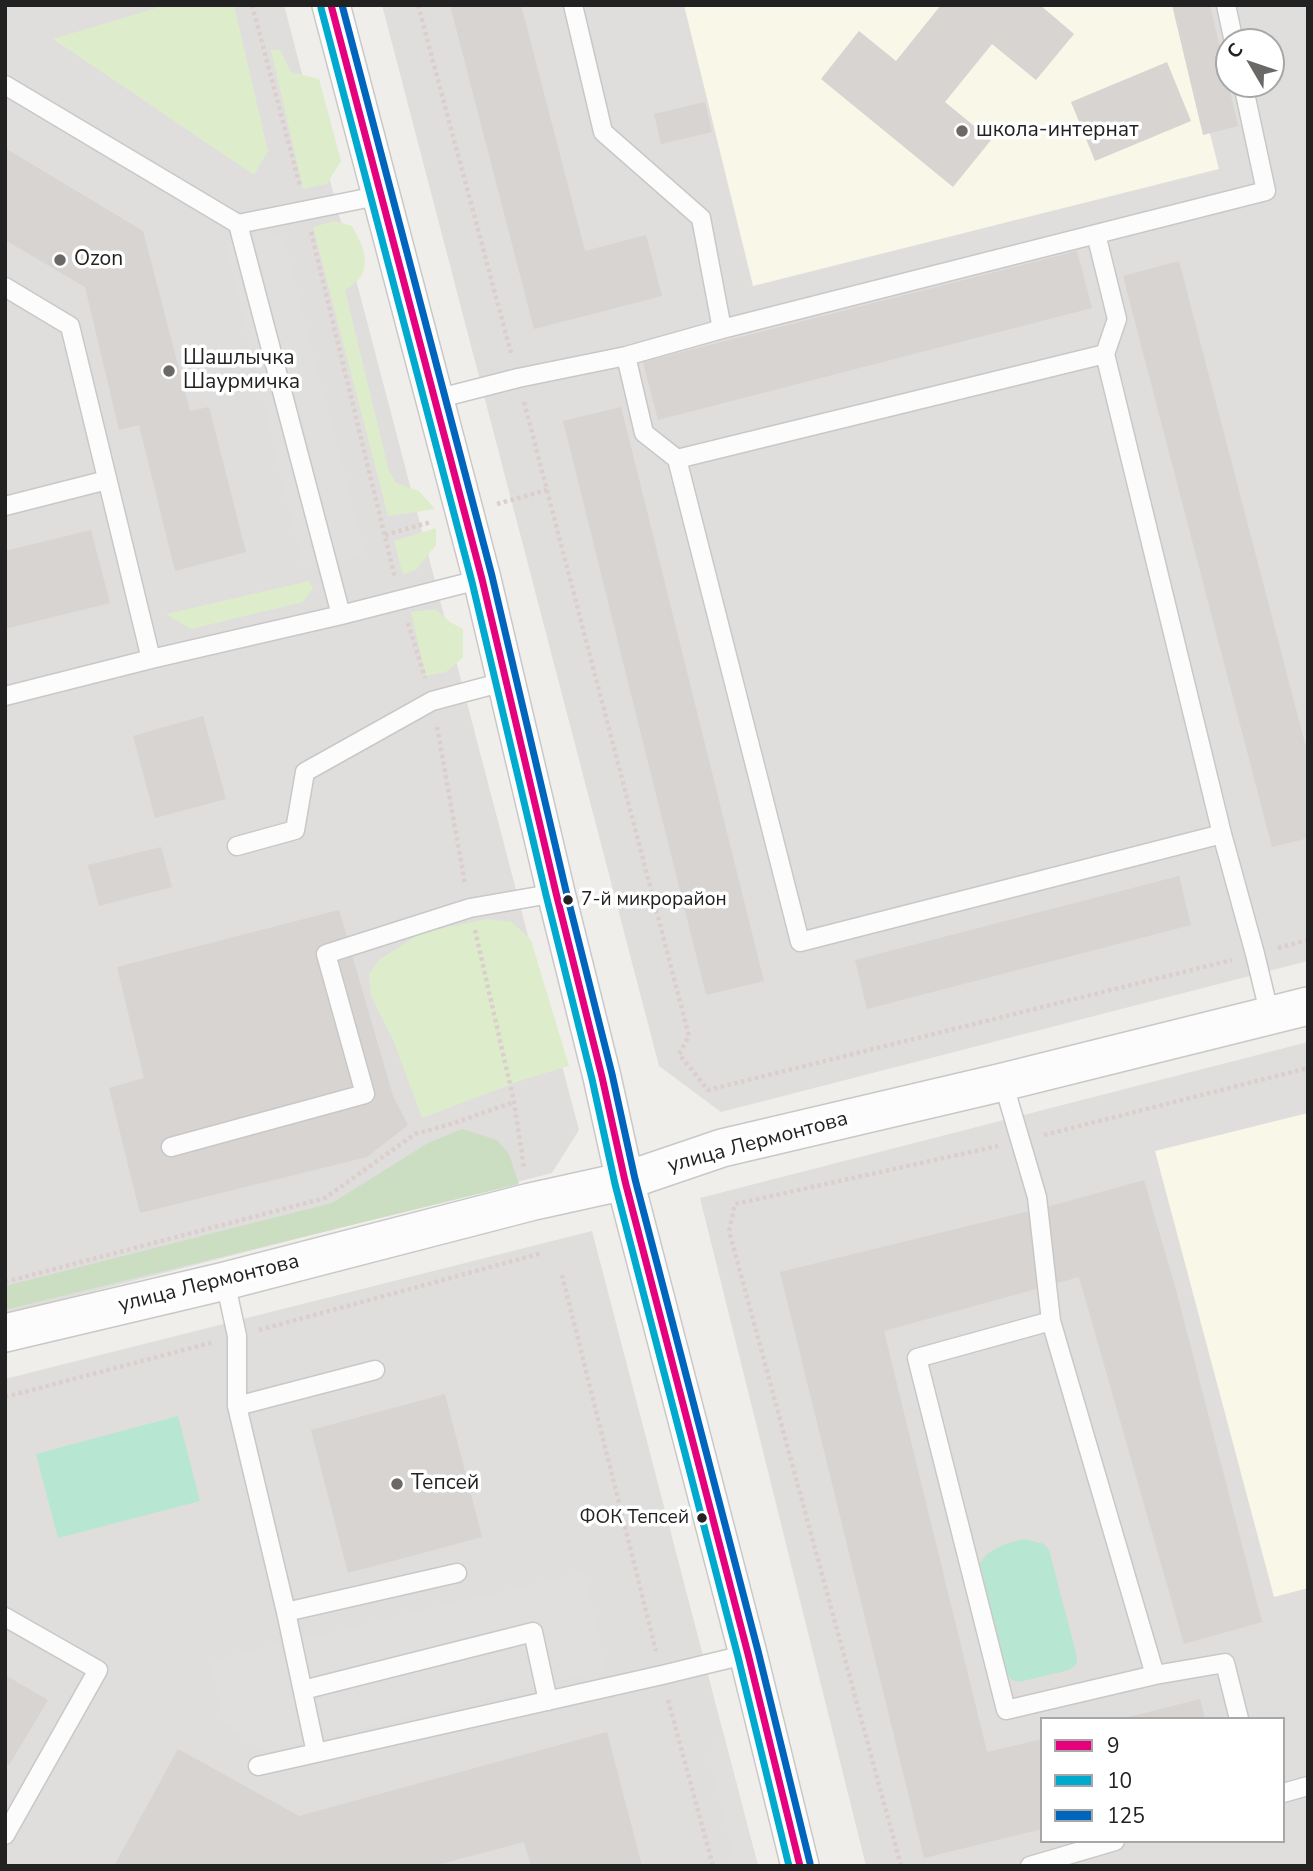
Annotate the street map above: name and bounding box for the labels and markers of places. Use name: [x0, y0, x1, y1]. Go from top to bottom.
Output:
place label: школа-интернат: [976, 118, 1138, 144]
marker: школа-интернат: [954, 123, 970, 139]
place label: Ozon: [74, 247, 123, 273]
marker: Ozon: [52, 252, 68, 268]
place label: Шашлычка Шаурмичка: [183, 346, 300, 396]
marker: Шашлычка Шаурмичка: [161, 363, 177, 379]
place label: 7-й микрорайон: [581, 889, 727, 911]
marker: 7-й микрорайон: [561, 893, 575, 907]
place label: Тепсей: [411, 1471, 479, 1497]
marker: Тепсей: [389, 1476, 405, 1492]
place label: ФОК Тепсей: [580, 1507, 689, 1529]
marker: ФОК Тепсей: [695, 1511, 709, 1525]

